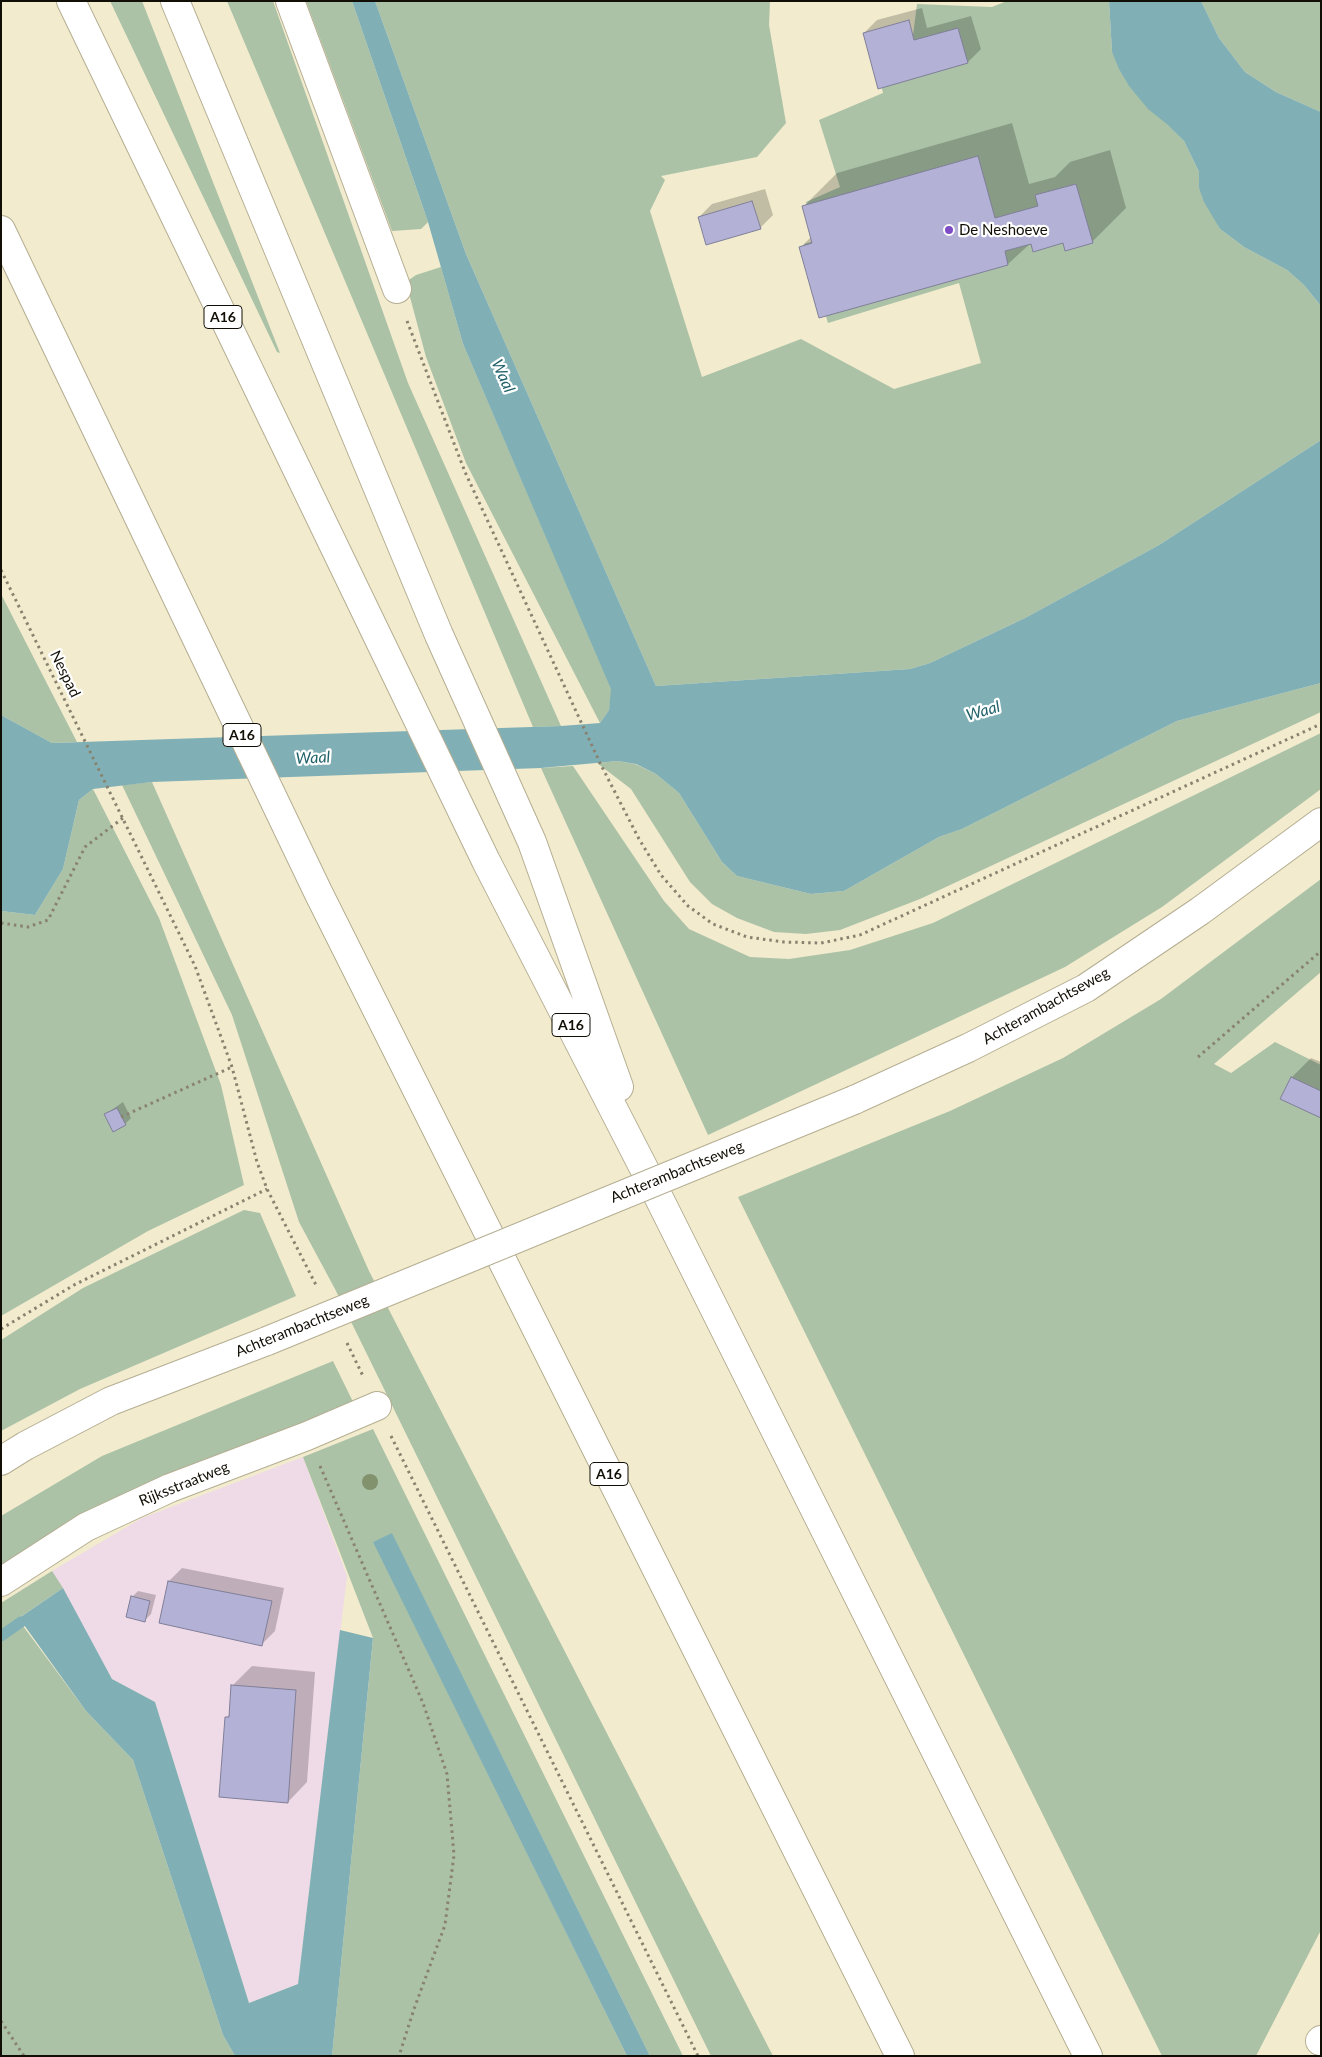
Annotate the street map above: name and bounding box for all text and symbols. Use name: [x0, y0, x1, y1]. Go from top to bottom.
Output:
place label: De Neshoeve: [959, 221, 1048, 239]
marker: De Neshoeve: [943, 224, 955, 236]
road number: A16: [204, 306, 242, 328]
water label: Waal: [487, 356, 519, 396]
street label: Nespad: [46, 648, 84, 700]
water label: Waal: [964, 697, 1002, 725]
road number: A16: [223, 724, 261, 746]
water label: Waal: [295, 748, 331, 768]
street label: Achterambachtseweg: [979, 964, 1113, 1048]
road number: A16: [552, 1014, 590, 1036]
street label: Achterambachtseweg: [608, 1137, 746, 1207]
street label: Achterambachtseweg: [233, 1291, 371, 1361]
street label: Rijksstraatweg: [136, 1458, 232, 1510]
road number: A16: [590, 1462, 628, 1486]

